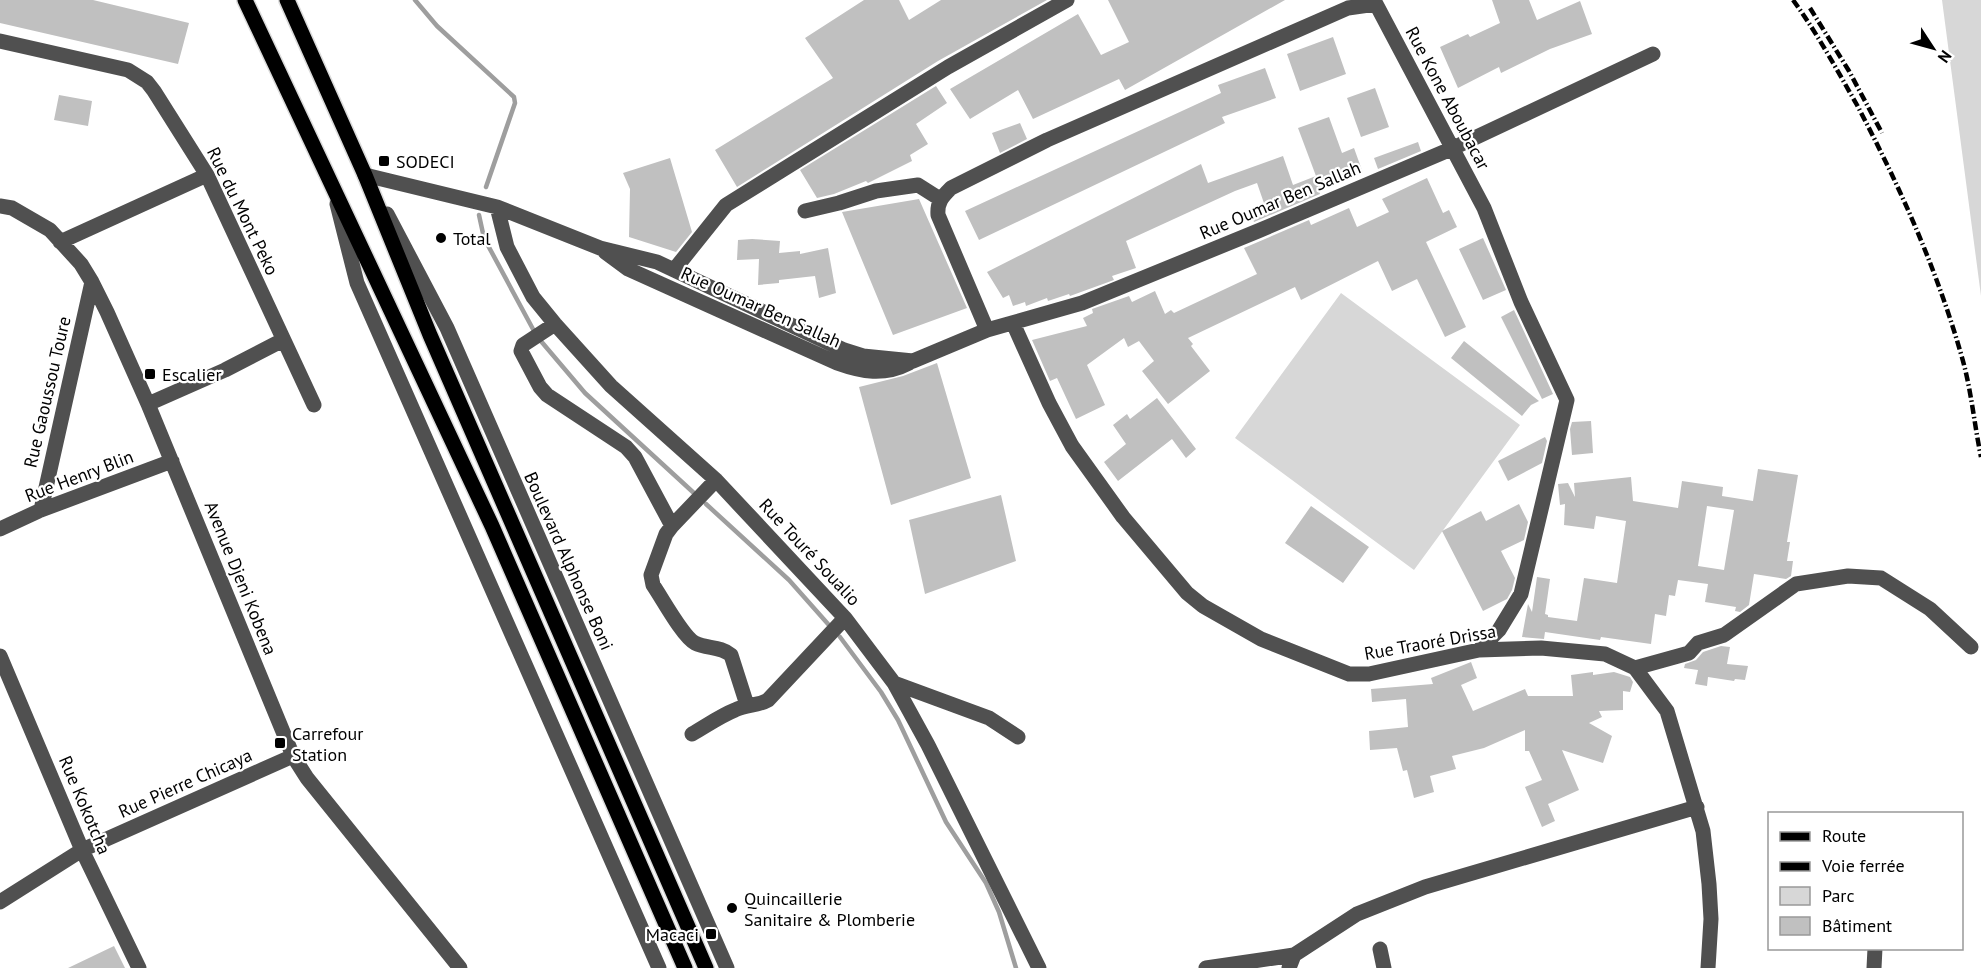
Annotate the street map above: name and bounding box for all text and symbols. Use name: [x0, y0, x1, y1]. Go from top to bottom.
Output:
north arrow: [1903, 18, 1963, 78]
street label: Rue Kone Aboubacar: [1401, 23, 1495, 173]
text: N: [1934, 47, 1956, 67]
street label: Rue du Mont Peko: [202, 143, 284, 279]
place label: SODECI: [396, 150, 455, 173]
marker: SODECI: [377, 154, 391, 168]
street label: Rue Oumar Ben Sallah: [1196, 156, 1364, 244]
place label: Total: [453, 227, 491, 250]
marker: Total: [434, 231, 448, 245]
street label: Rue Oumar Ben Sallah: [677, 261, 845, 353]
street label: Rue Gaoussou Toure: [18, 314, 76, 470]
place label: Escalier: [162, 363, 222, 386]
marker: Escalier: [143, 367, 157, 381]
street label: Rue Henry Blin: [21, 445, 137, 507]
street label: Boulevard Alphonse Boni: [519, 468, 619, 654]
street label: Rue Touré Soualio: [754, 494, 866, 610]
street label: Avenue Djeni Kobena: [200, 498, 282, 658]
street label: Rue Traoré Drissa: [1362, 619, 1498, 665]
place label: Carrefour Station: [292, 722, 363, 766]
marker: Carrefour Station: [273, 736, 287, 750]
street label: Rue Pierre Chicaya: [115, 743, 255, 823]
street label: Rue Kokotcha: [54, 752, 116, 858]
legend: [1768, 812, 1963, 950]
text: Route: [1822, 824, 1866, 847]
text: Voie ferrée: [1821, 854, 1905, 877]
text: Parc: [1822, 884, 1855, 907]
place label: Quincaillerie Sanitaire & Plomberie: [744, 887, 915, 931]
marker: Quincaillerie Sanitaire & Plomberie: [725, 901, 739, 915]
text: Bâtiment: [1822, 914, 1892, 937]
place label: Macaci: [646, 923, 699, 946]
marker: Macaci: [704, 927, 718, 941]

